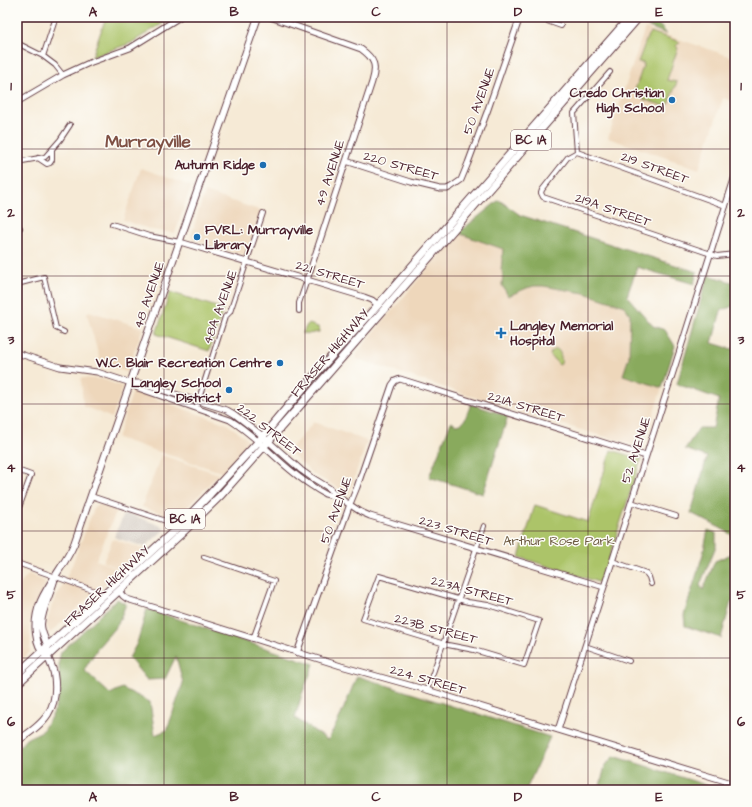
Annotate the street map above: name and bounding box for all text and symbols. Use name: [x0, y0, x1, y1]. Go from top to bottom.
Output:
text: A: [89, 3, 98, 21]
text: B: [229, 3, 239, 21]
text: C: [371, 3, 381, 21]
text: D: [514, 3, 523, 21]
text: E: [655, 3, 663, 21]
street label: 50 AVENUE: [459, 65, 500, 137]
text: 1: [10, 77, 12, 95]
text: 1: [740, 77, 742, 95]
place label: Credo Christian High School: [570, 84, 664, 119]
marker: Credo Christian High School: [667, 95, 677, 105]
district label: Murrayville: [105, 130, 191, 155]
road number: BC 1A: [511, 130, 551, 150]
street label: 49 AVENUE: [311, 137, 349, 208]
street label: 220 STREET: [361, 147, 442, 186]
street label: 219 STREET: [619, 147, 692, 189]
place label: Autumn Ridge: [175, 156, 255, 176]
marker: Autumn Ridge: [258, 160, 268, 170]
street label: 219A STREET: [573, 189, 654, 232]
text: 2: [6, 204, 15, 222]
text: 2: [736, 204, 745, 222]
place label: FVRL: Murrayville Library: [205, 221, 313, 255]
marker: FVRL: Murrayville Library: [192, 232, 202, 242]
street label: 221 STREET: [293, 256, 367, 294]
street label: 48 AVENUE: [129, 259, 169, 331]
street label: 48A AVENUE: [198, 267, 242, 347]
street label: FRASER HIGHWAY: [287, 305, 373, 401]
place label: Langley Memorial Hospital: [510, 317, 613, 351]
marker: Langley Memorial Hospital: [495, 327, 507, 339]
text: 3: [7, 331, 15, 349]
text: 3: [737, 331, 745, 349]
place label: W.C. Blair Recreation Centre: [95, 354, 272, 372]
marker: W.C. Blair Recreation Centre: [275, 358, 285, 368]
place label: Langley School District: [131, 374, 222, 407]
marker: Langley School District: [224, 385, 234, 395]
street label: 221A STREET: [485, 387, 567, 427]
street label: 222 STREET: [233, 399, 305, 461]
street label: 52 AVENUE: [617, 414, 655, 486]
text: 4: [7, 459, 16, 477]
text: 4: [737, 459, 746, 477]
street label: 50 AVENUE: [316, 474, 357, 546]
road number: BC 1A: [165, 509, 205, 529]
street label: 223 STREET: [417, 511, 496, 551]
park label: Arthur Rose Park: [503, 532, 615, 550]
street label: FRASER HIGHWAY: [60, 541, 154, 631]
street label: 223A STREET: [429, 571, 516, 611]
text: 5: [6, 586, 16, 604]
text: 5: [736, 586, 746, 604]
street label: 223B STREET: [393, 609, 480, 649]
street label: 224 STREET: [388, 661, 469, 700]
text: 6: [7, 713, 16, 731]
text: 6: [737, 713, 746, 731]
text: A: [89, 788, 98, 806]
text: B: [229, 788, 239, 806]
text: C: [371, 788, 381, 806]
text: D: [514, 788, 523, 806]
text: E: [655, 788, 663, 806]

